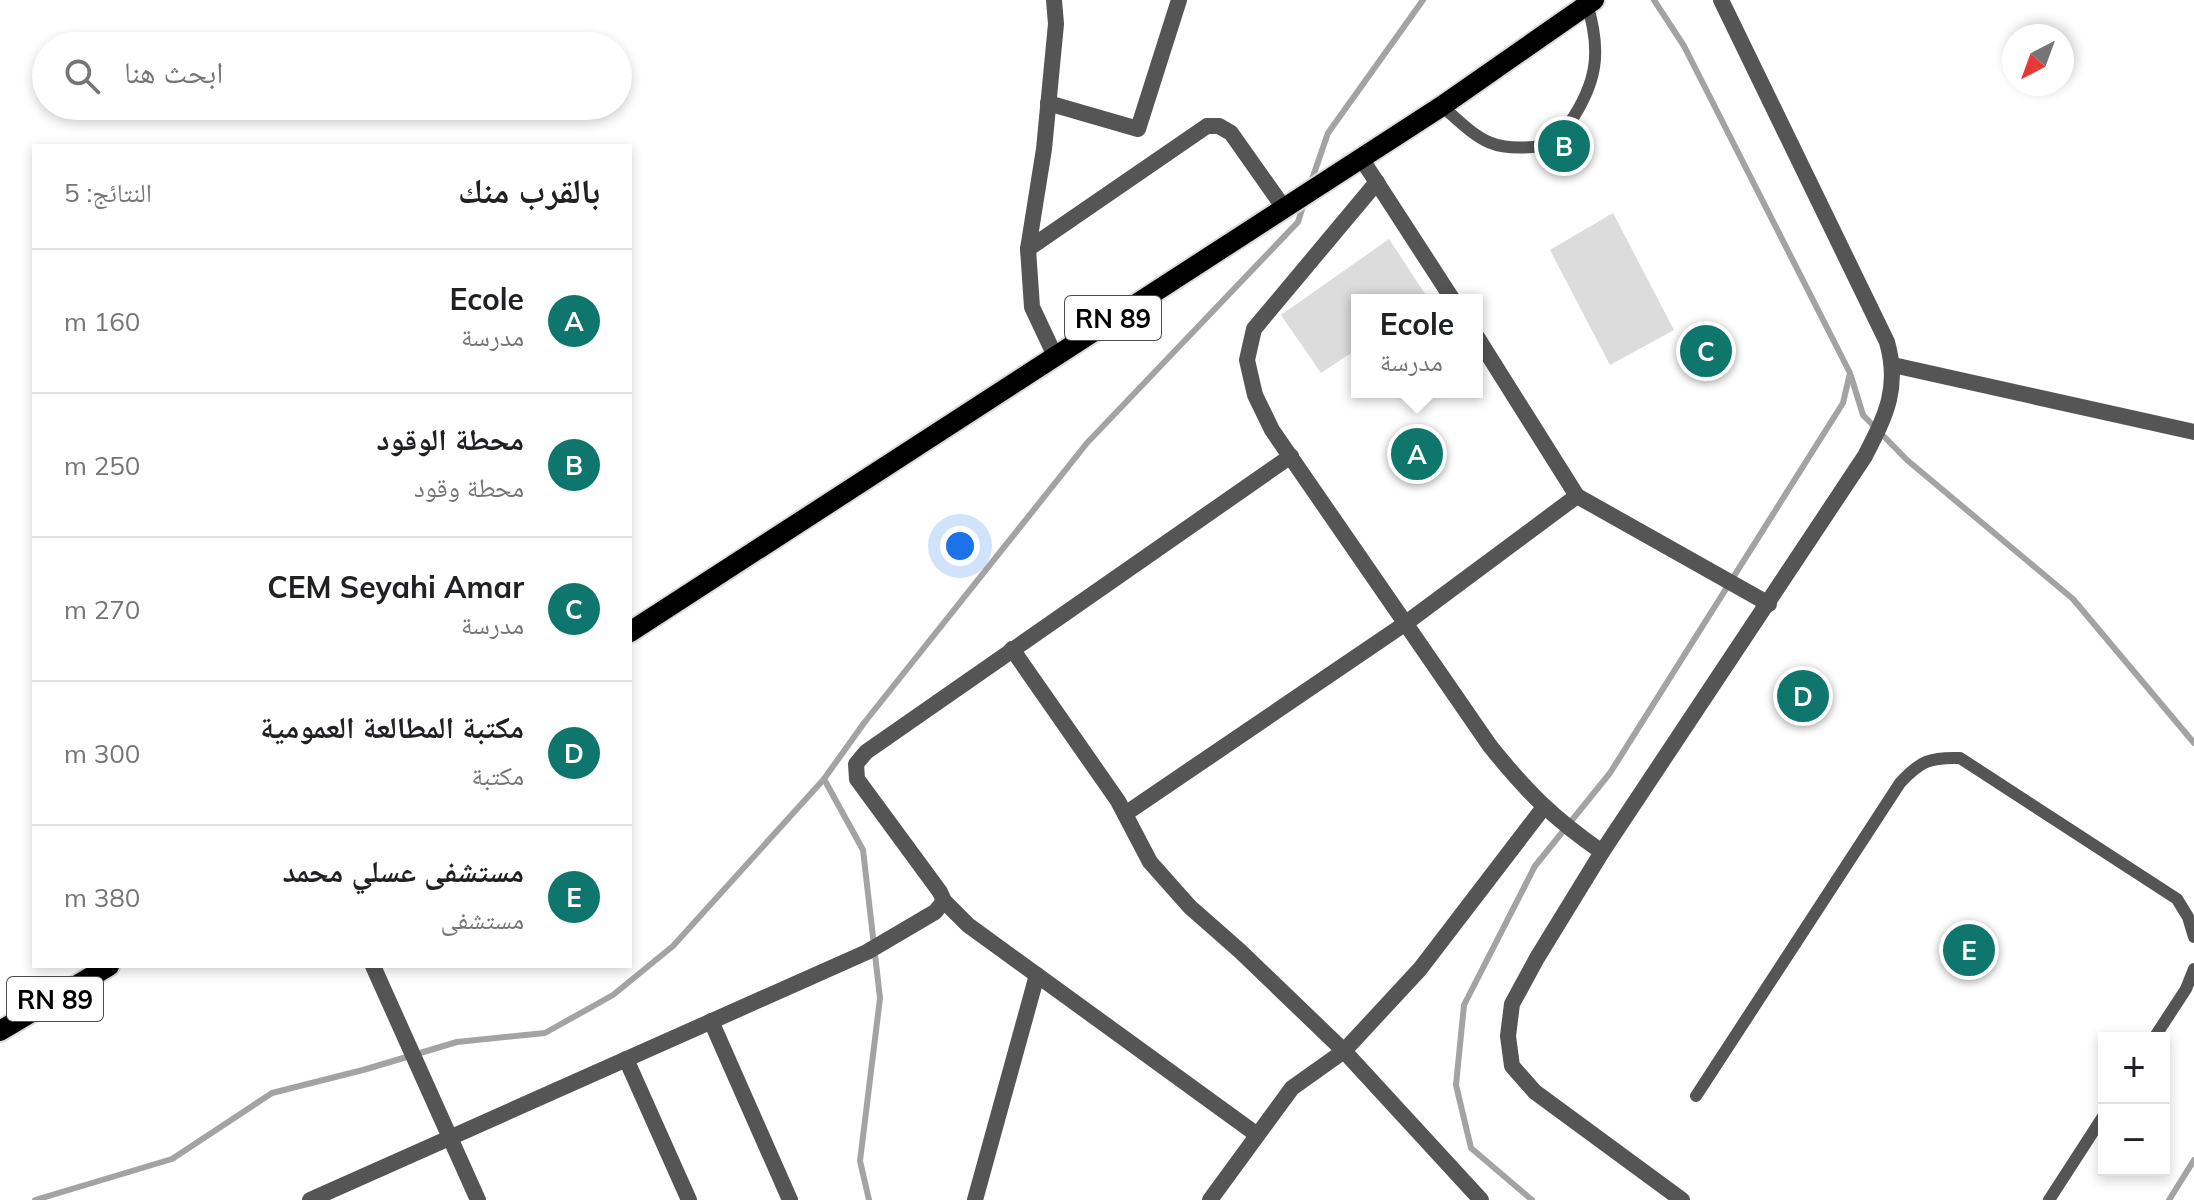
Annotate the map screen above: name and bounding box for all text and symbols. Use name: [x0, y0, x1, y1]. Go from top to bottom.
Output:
north arrow: [2002, 24, 2074, 96]
search box: [32, 32, 632, 120]
text: ابحث هنا: [124, 53, 223, 91]
icon: search: [60, 54, 104, 98]
pin: B: [1538, 116, 1590, 176]
text: بالقرب منك: [458, 169, 600, 212]
text: النتائج: 5: [64, 176, 152, 209]
text: Ecole: [449, 280, 524, 318]
popup: [1351, 294, 1483, 398]
road number: RN 89: [1065, 296, 1161, 340]
text: 160 m: [64, 305, 140, 338]
text: A: [564, 305, 584, 338]
text: Ecole: [1380, 305, 1454, 343]
text: مدرسة: [461, 320, 524, 353]
pin: C: [1680, 321, 1732, 381]
text: مدرسة: [1380, 345, 1443, 378]
text: محطة الوقود: [377, 420, 524, 458]
pin: A: [1391, 424, 1443, 484]
text: 250 m: [64, 449, 140, 482]
text: B: [565, 449, 583, 482]
text: محطة وقود: [414, 471, 524, 504]
your location: [940, 526, 980, 566]
text: CEM Seyahi Amar: [267, 568, 524, 606]
text: 270 m: [64, 593, 140, 626]
text: C: [565, 593, 583, 626]
text: مدرسة: [461, 608, 524, 641]
pin: D: [1777, 666, 1829, 726]
text: مكتبة المطالعة العمومية: [260, 708, 524, 746]
text: 300 m: [64, 737, 140, 770]
text: D: [564, 737, 584, 770]
text: مكتبة: [472, 759, 524, 792]
text: مستشفى عسلي محمد: [282, 852, 524, 890]
text: 380 m: [64, 881, 140, 914]
text: E: [566, 881, 582, 914]
text: مستشفى: [440, 903, 524, 936]
pin: E: [1943, 920, 1995, 980]
road number: RN 89: [7, 977, 103, 1021]
map controls: [2098, 1032, 2170, 1176]
button: +: [2098, 1032, 2170, 1104]
button: −: [2098, 1104, 2170, 1176]

